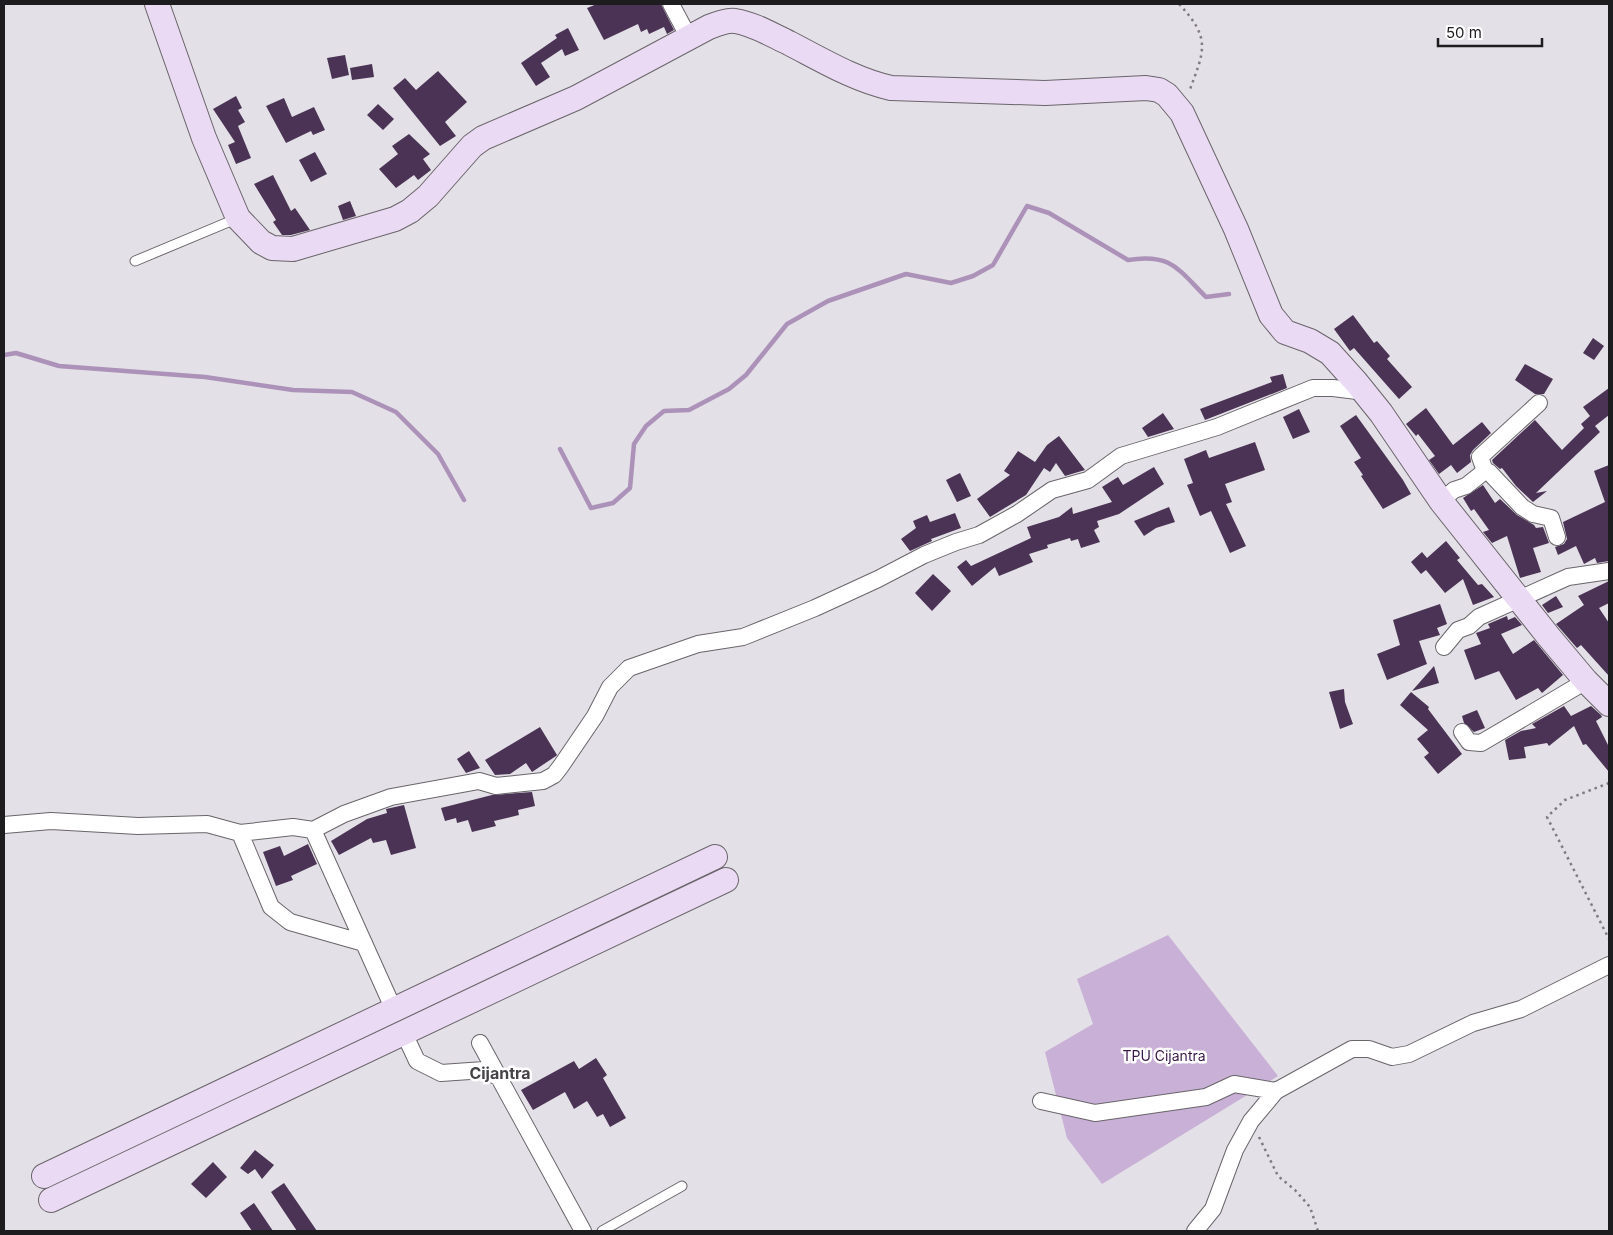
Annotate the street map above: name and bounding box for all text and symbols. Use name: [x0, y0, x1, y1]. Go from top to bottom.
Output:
scale bar: [1438, 15, 1542, 47]
text: 50 m: [1446, 23, 1482, 42]
park label: TPU Cijantra: [1122, 1047, 1206, 1064]
district label: Cijantra: [469, 1063, 531, 1083]

